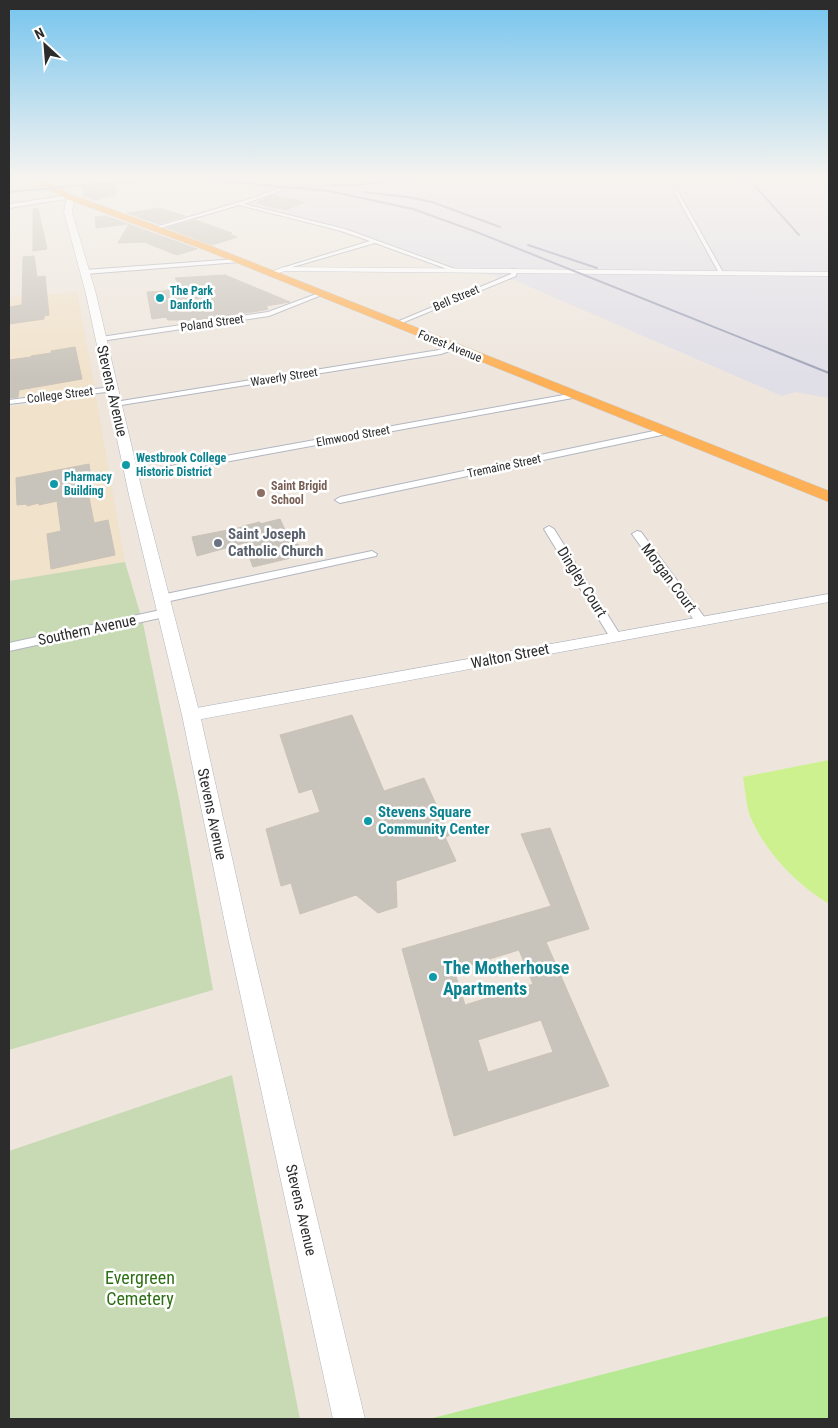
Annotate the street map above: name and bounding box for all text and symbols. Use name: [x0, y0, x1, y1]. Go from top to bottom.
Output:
north arrow: [20, 20, 70, 70]
text: N: [32, 24, 47, 42]
street label: Bell Street: [431, 282, 481, 314]
place label: The Park Danforth: [170, 284, 213, 312]
marker: The Park Danforth: [154, 292, 166, 304]
street label: Poland Street: [179, 312, 245, 334]
street label: Forest Avenue: [416, 327, 484, 365]
street label: Stevens Avenue: [93, 344, 131, 438]
street label: Waverly Street: [250, 365, 319, 389]
street label: College Street: [26, 384, 94, 406]
street label: Elmwood Street: [315, 423, 391, 449]
place label: Westbrook College Historic District: [136, 451, 226, 479]
street label: Tremaine Street: [466, 451, 542, 481]
marker: Westbrook College Historic District: [120, 459, 132, 471]
place label: Pharmacy Building: [64, 470, 112, 498]
marker: Pharmacy Building: [48, 478, 60, 490]
place label: Saint Brigid School: [271, 479, 327, 507]
marker: Saint Brigid School: [255, 487, 267, 499]
place label: Saint Joseph Catholic Church: [228, 525, 323, 560]
marker: Saint Joseph Catholic Church: [212, 537, 224, 549]
street label: Morgan Court: [637, 540, 701, 616]
street label: Dingley Court: [553, 544, 611, 620]
street label: Southern Avenue: [36, 611, 138, 649]
street label: Walton Street: [469, 640, 551, 672]
street label: Stevens Avenue: [194, 767, 230, 861]
place label: Stevens Square Community Center: [378, 803, 489, 838]
marker: Stevens Square Community Center: [362, 815, 374, 827]
place label: The Motherhouse Apartments: [443, 957, 570, 999]
marker: The Motherhouse Apartments: [427, 971, 439, 983]
street label: Stevens Avenue: [282, 1163, 320, 1257]
park label: Evergreen Cemetery: [105, 1267, 175, 1309]

